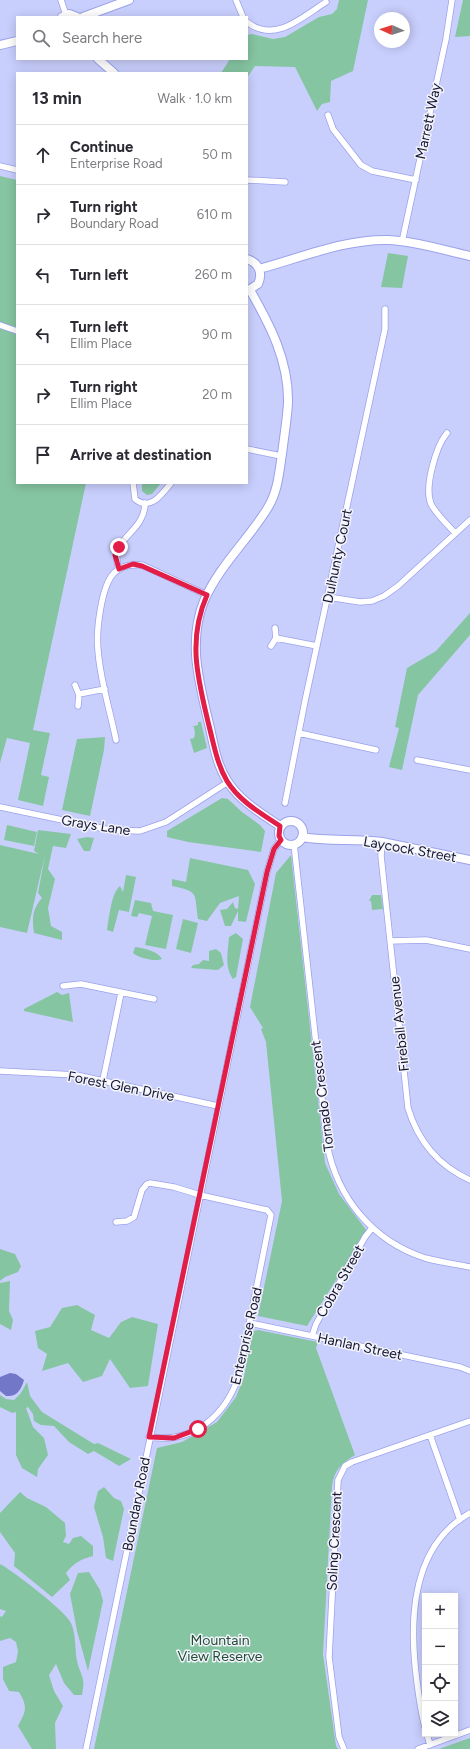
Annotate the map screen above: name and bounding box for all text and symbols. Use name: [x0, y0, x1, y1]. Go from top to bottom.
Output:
north arrow: [374, 12, 410, 48]
search box: [16, 16, 248, 60]
icon: search: [30, 27, 52, 49]
text: Search here: [62, 29, 142, 47]
street label: Marrett Way: [412, 81, 445, 161]
text: 13 min: [32, 88, 82, 108]
text: Walk · 1.0 km: [158, 91, 232, 106]
text: Continue: [70, 138, 133, 156]
icon: ahead: [32, 144, 54, 166]
text: 50 m: [202, 147, 232, 162]
text: Enterprise Road: [70, 156, 163, 171]
text: Turn right: [70, 198, 138, 216]
icon: right: [32, 204, 54, 226]
text: 610 m: [197, 207, 232, 222]
text: Boundary Road: [70, 216, 159, 231]
icon: left: [32, 264, 54, 286]
text: Turn left: [70, 266, 128, 284]
text: 260 m: [195, 267, 232, 282]
text: Turn left: [70, 318, 128, 336]
icon: left: [32, 324, 54, 346]
text: 90 m: [202, 327, 232, 342]
text: Ellim Place: [70, 336, 132, 351]
text: Turn right: [70, 378, 138, 396]
icon: right: [32, 384, 54, 406]
text: 20 m: [202, 387, 232, 402]
text: Ellim Place: [70, 396, 132, 411]
icon: arrive: [32, 444, 54, 466]
text: Arrive at destination: [70, 446, 211, 464]
street label: Dulhunty Court: [319, 507, 356, 605]
route end: [110, 538, 128, 556]
street label: Grays Lane: [60, 812, 132, 839]
street label: Laycock Street: [362, 833, 458, 866]
street label: Fireball Avenue: [386, 975, 413, 1072]
street label: Tornado Crescent: [307, 1039, 338, 1152]
street label: Forest Glen Drive: [66, 1068, 176, 1105]
street label: Cobra Street: [313, 1242, 368, 1321]
street label: Enterprise Road: [227, 1286, 266, 1387]
street label: Hanlan Street: [316, 1329, 404, 1364]
route start: [189, 1420, 207, 1438]
street label: Boundary Road: [119, 1456, 154, 1553]
street label: Soling Crescent: [323, 1491, 346, 1591]
map controls: [422, 1593, 458, 1737]
button: +: [422, 1593, 458, 1629]
button: −: [422, 1629, 458, 1665]
park label: Mountain View Reserve: [178, 1632, 263, 1665]
button: locate: [422, 1665, 458, 1701]
button: layers: [422, 1701, 458, 1737]

